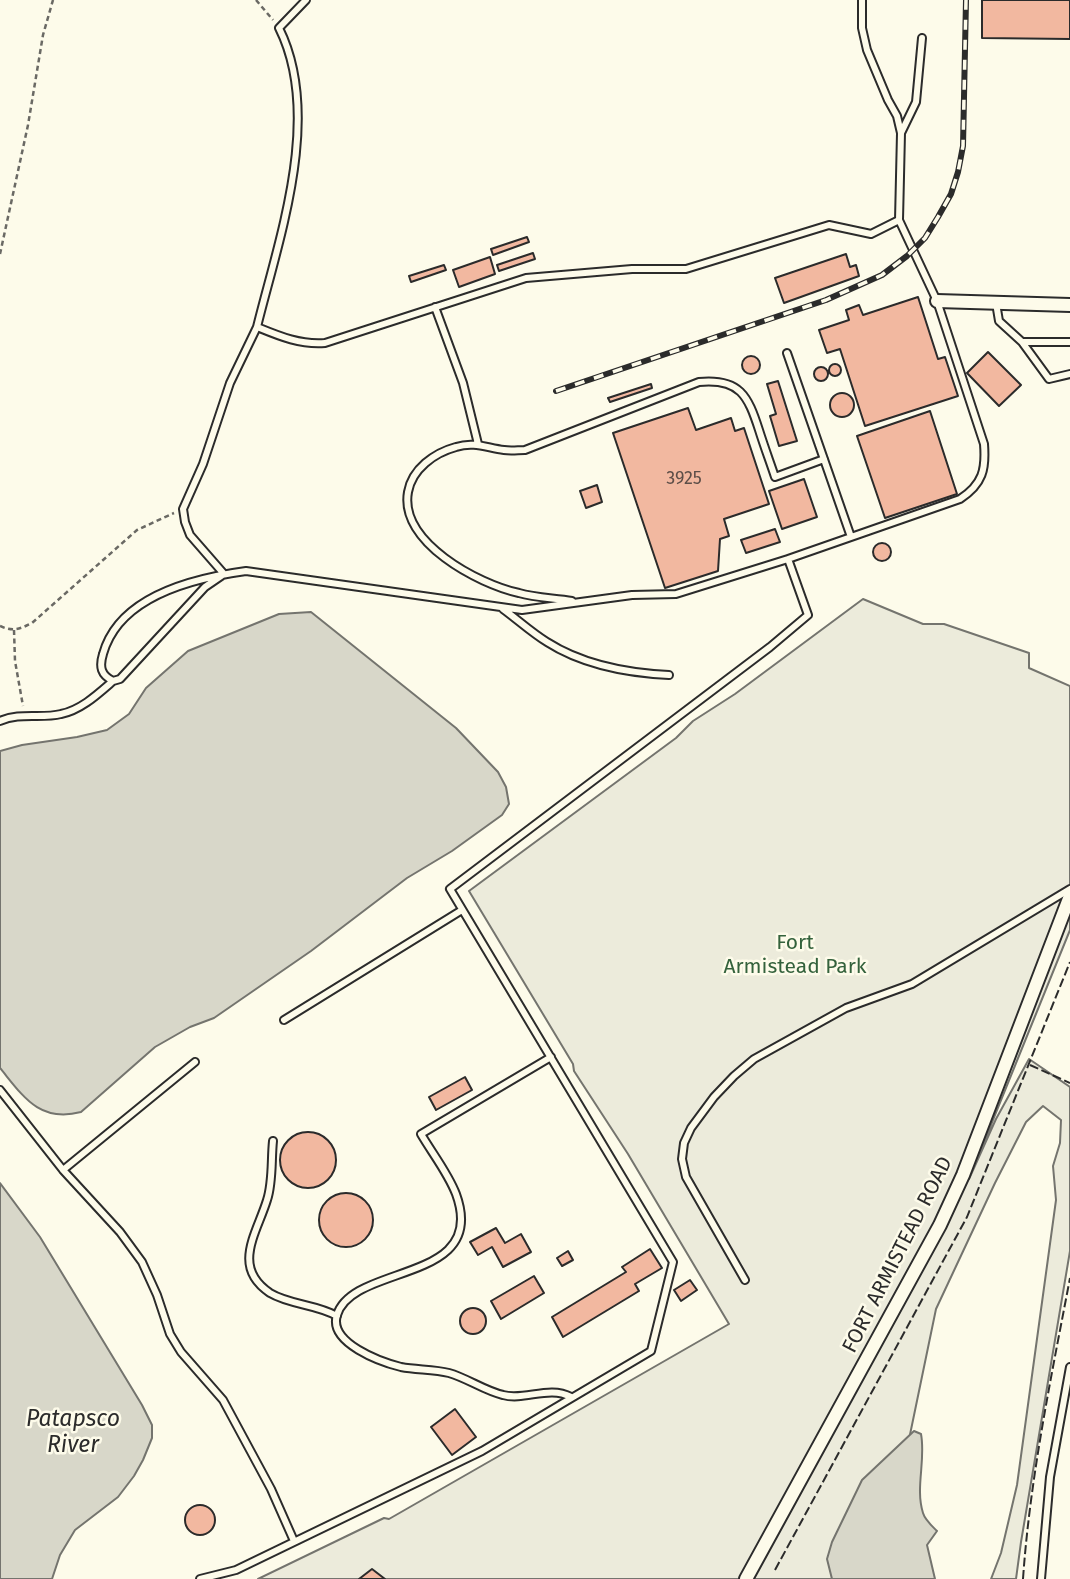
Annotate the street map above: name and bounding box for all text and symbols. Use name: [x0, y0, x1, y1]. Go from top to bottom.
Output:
house number: 3925: [666, 468, 702, 490]
park label: Fort Armistead Park: [723, 930, 867, 980]
street label: FORT ARMISTEAD ROAD: [838, 1153, 958, 1357]
water label: Patapsco River: [26, 1406, 120, 1460]

